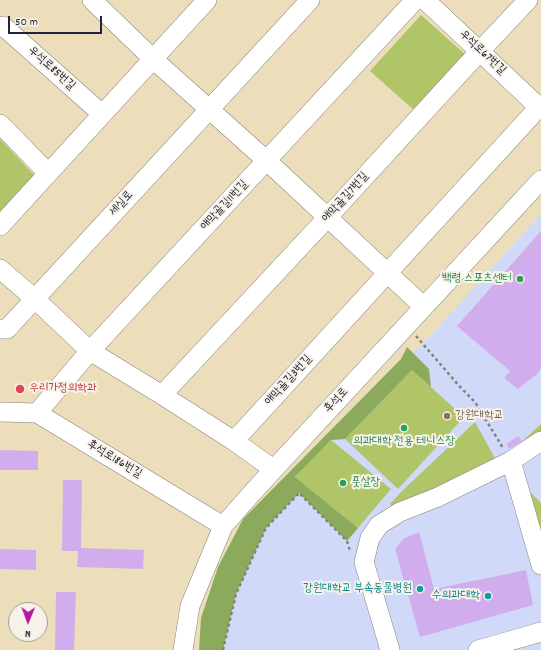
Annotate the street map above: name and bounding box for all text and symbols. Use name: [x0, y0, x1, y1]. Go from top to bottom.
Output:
scale bar: [10, 8, 104, 34]
text: 50 m: [15, 14, 38, 31]
street label: 우석로67번길: [456, 28, 508, 78]
street label: 우석로85번길: [24, 44, 78, 94]
street label: 애막골길7번길: [320, 170, 372, 226]
street label: 애막골길11번길: [198, 178, 252, 234]
street label: 세실로: [107, 188, 137, 220]
place label: 백령 스포츠센터: [442, 272, 512, 286]
marker: 백령 스포츠센터: [515, 274, 525, 284]
street label: 애막골길3번길: [262, 353, 316, 409]
place label: 우리가정의학과: [29, 382, 97, 396]
marker: 우리가정의학과: [14, 383, 26, 395]
street label: 후석로: [322, 385, 352, 417]
place label: 강원대학교: [455, 409, 503, 423]
marker: 강원대학교: [442, 411, 452, 421]
marker: 의과대학 전용 테니스장: [399, 423, 409, 433]
place label: 의과대학 전용 테니스장: [353, 435, 455, 449]
street label: 후석로186번길: [84, 438, 144, 482]
place label: 풋살장: [351, 476, 380, 490]
marker: 풋살장: [338, 478, 348, 488]
place label: 강원대학교 부속동물병원: [303, 582, 412, 596]
marker: 강원대학교 부속동물병원: [415, 584, 425, 594]
place label: 수의과대학: [432, 589, 480, 603]
marker: 수의과대학: [483, 591, 493, 601]
north arrow: [8, 602, 48, 642]
text: N: [25, 625, 31, 641]

